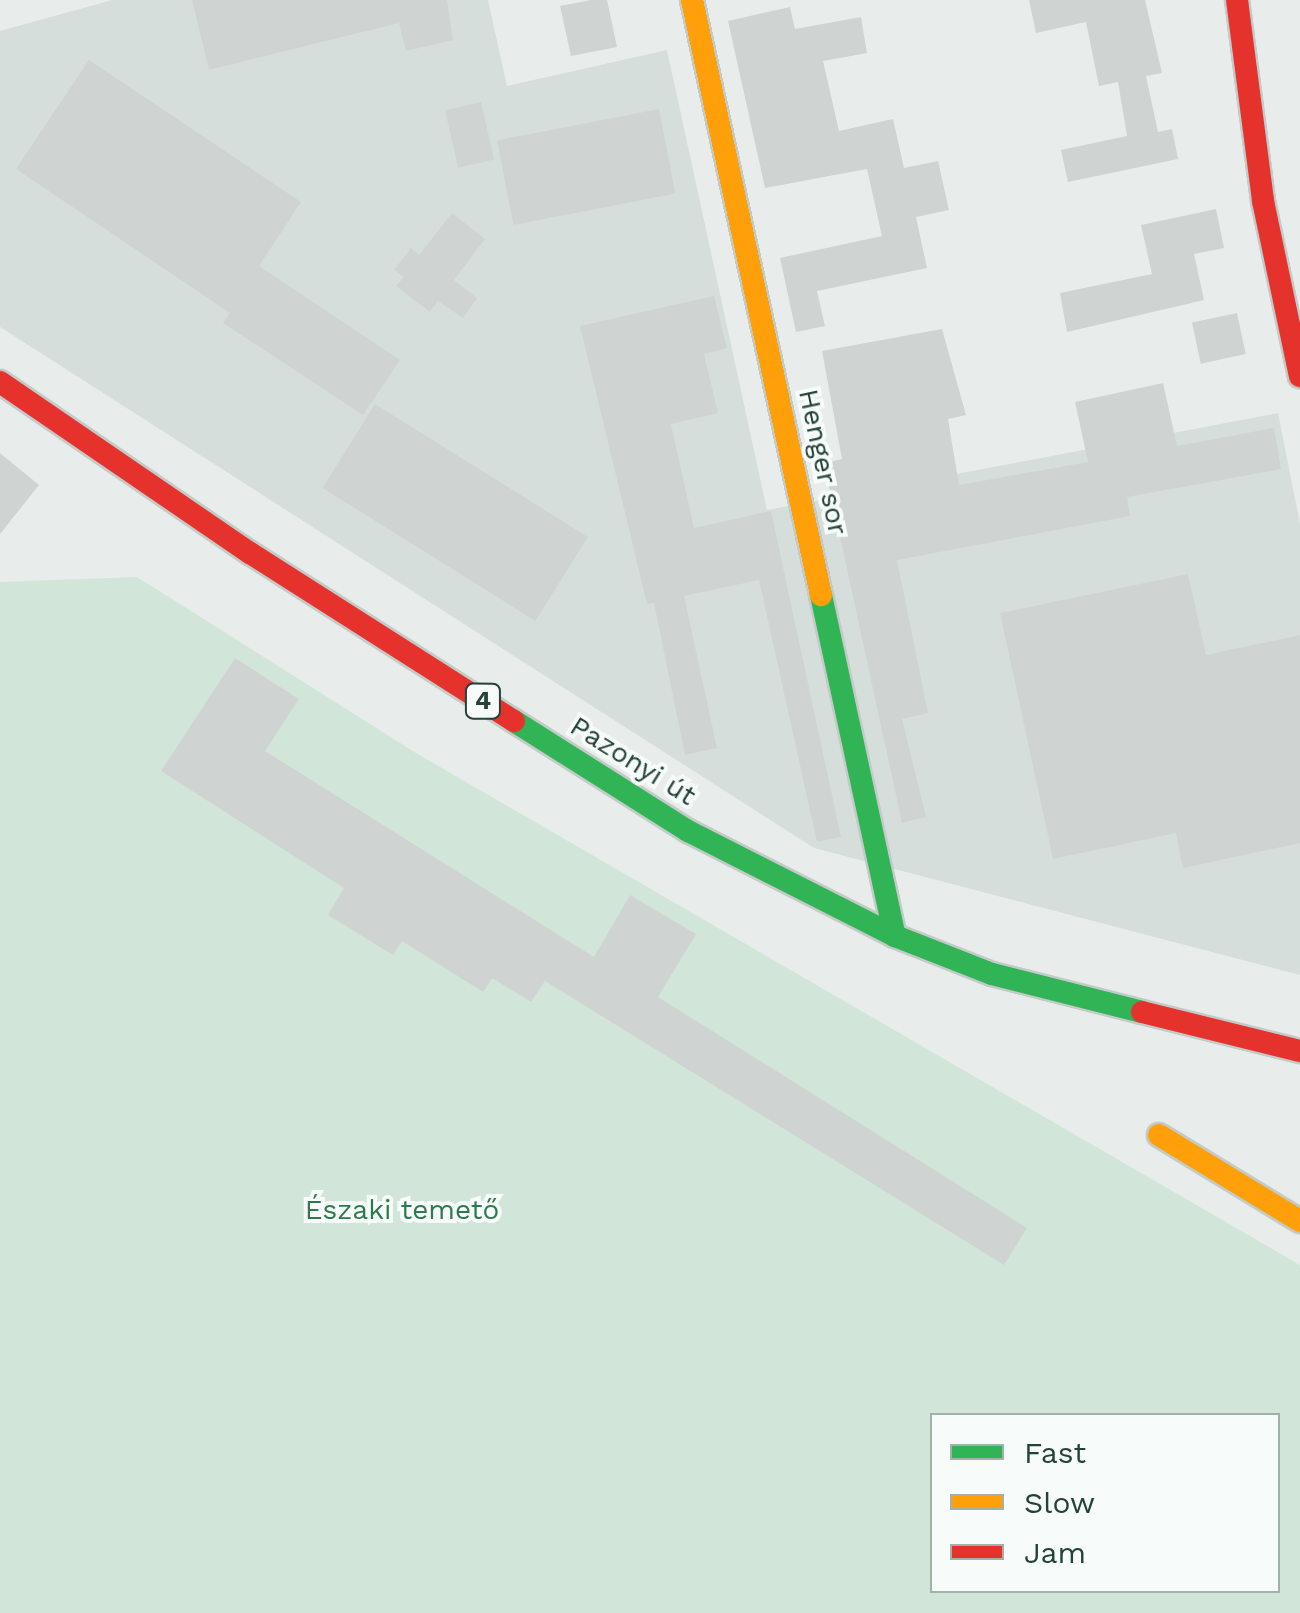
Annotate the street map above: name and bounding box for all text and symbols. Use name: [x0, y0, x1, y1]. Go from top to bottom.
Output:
street label: Henger sor: [791, 386, 855, 538]
road number: 4: [463, 681, 503, 721]
street label: Pazonyi út: [564, 709, 702, 813]
park label: Északi temető: [304, 1193, 500, 1227]
legend: [930, 1413, 1280, 1593]
text: Fast: [1024, 1435, 1086, 1470]
text: Slow: [1024, 1485, 1095, 1520]
text: Jam: [1024, 1535, 1086, 1570]

